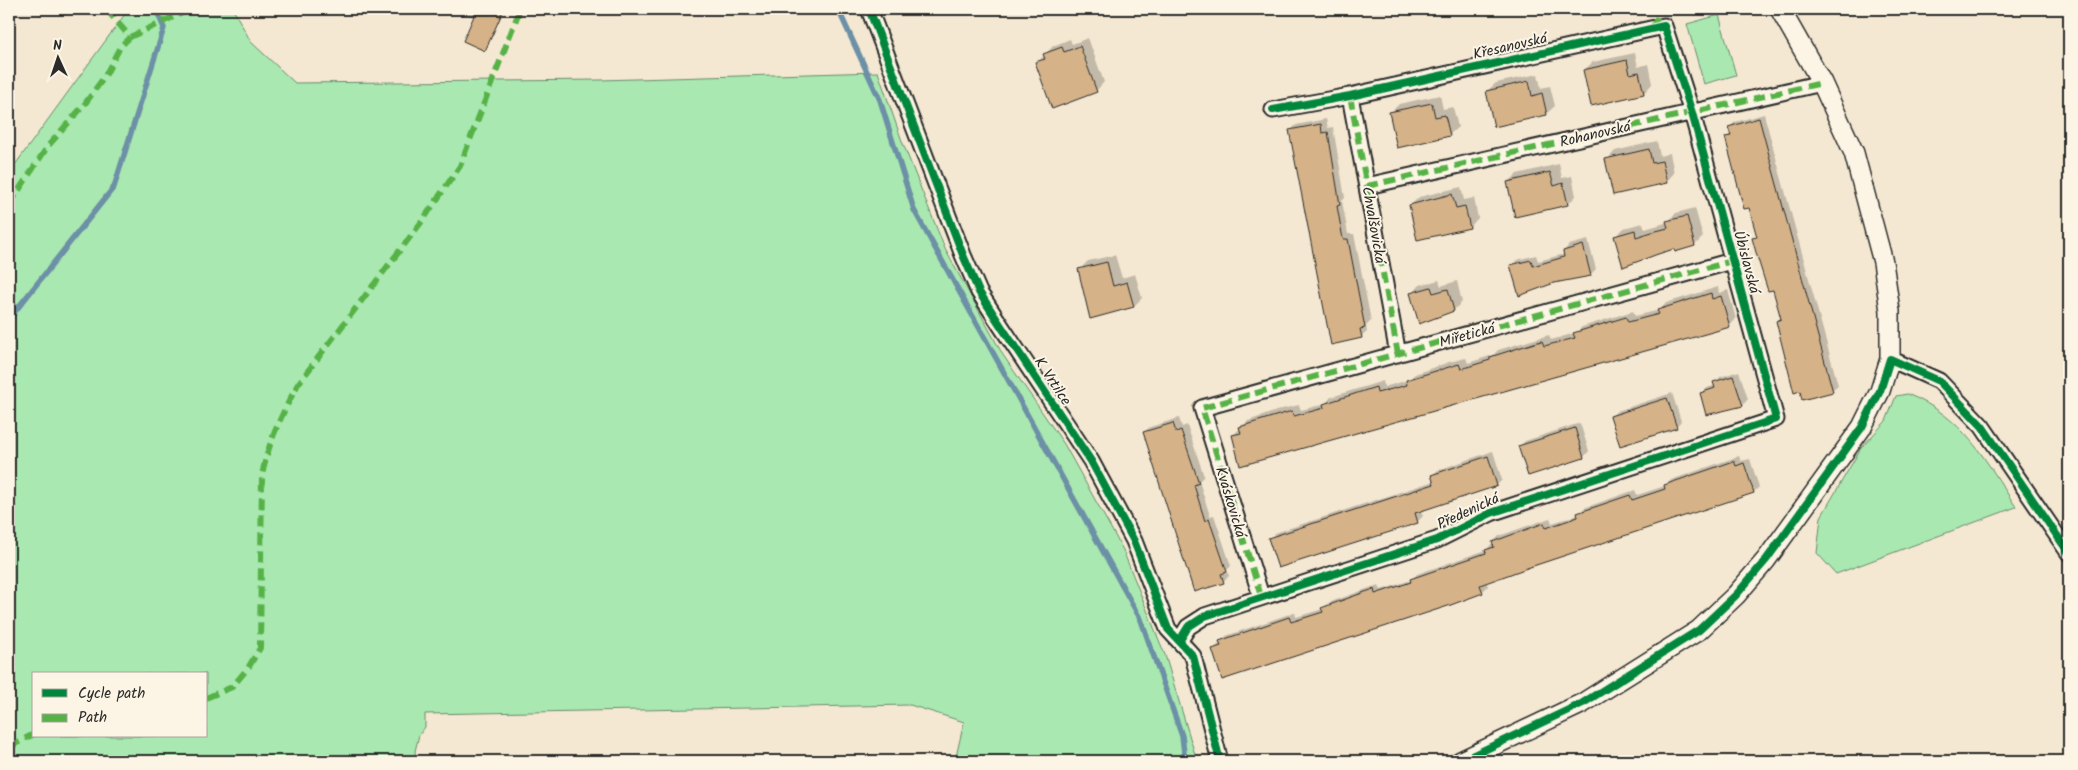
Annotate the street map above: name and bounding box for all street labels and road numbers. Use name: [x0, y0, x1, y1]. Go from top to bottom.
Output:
street label: Křesanovská: [1471, 26, 1552, 67]
street label: Rohanovská: [1557, 115, 1635, 155]
street label: Chvalšovická: [1354, 185, 1392, 268]
street label: Úbislavská: [1726, 228, 1766, 298]
street label: Miřetická: [1437, 316, 1500, 355]
street label: K Vrtilce: [1027, 352, 1077, 411]
street label: Kváskovická: [1208, 464, 1253, 543]
street label: Předenická: [1433, 486, 1505, 537]

